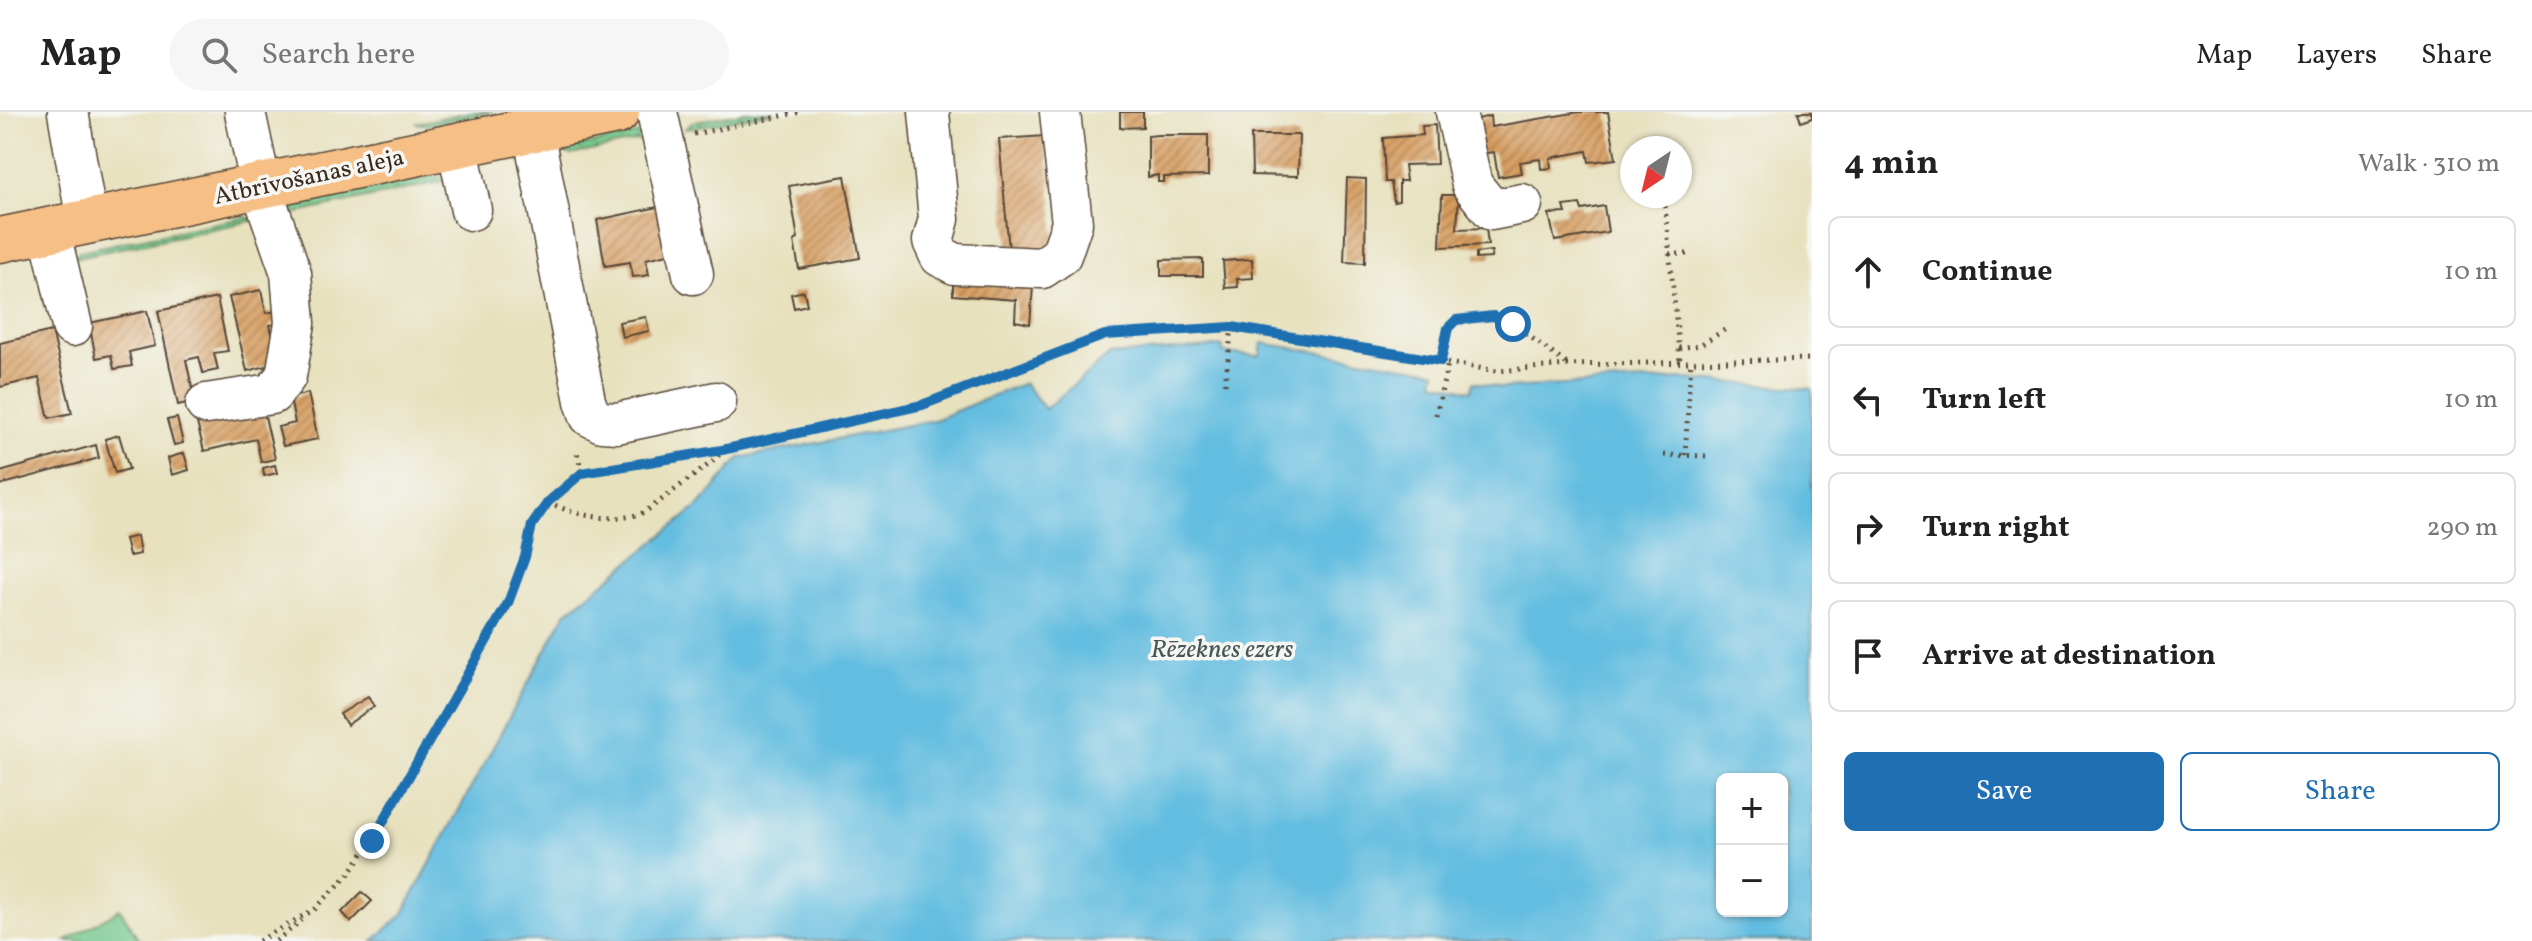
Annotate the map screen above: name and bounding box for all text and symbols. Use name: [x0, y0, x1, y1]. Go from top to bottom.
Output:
search box: [169, 19, 729, 91]
text: Map: [40, 29, 121, 82]
icon: search: [197, 33, 241, 77]
text: Search here: [261, 34, 415, 76]
text: Map: [2196, 36, 2252, 75]
text: Layers: [2296, 36, 2377, 75]
text: Share: [2421, 36, 2492, 75]
north arrow: [1620, 136, 1692, 208]
street label: Atbrīvošanas aleja: [211, 141, 408, 215]
text: 4 min: [1844, 141, 1939, 188]
text: Walk · 310 m: [2358, 146, 2500, 182]
icon: ahead: [1846, 250, 1890, 294]
text: Continue: [1922, 251, 2053, 293]
text: 10 m: [2444, 254, 2498, 290]
route start: [1495, 306, 1531, 342]
icon: left: [1846, 378, 1890, 422]
text: Turn left: [1922, 379, 2046, 421]
text: 10 m: [2444, 382, 2498, 418]
icon: right: [1846, 506, 1890, 550]
text: Turn right: [1922, 507, 2070, 549]
text: 290 m: [2426, 510, 2498, 546]
water label: Rēzeknes ezers: [1151, 632, 1294, 668]
icon: arrive: [1846, 634, 1890, 678]
text: Arrive at destination: [1922, 635, 2216, 677]
button: Save: [1844, 752, 2164, 831]
button: Share: [2180, 752, 2500, 831]
map controls: [1716, 773, 1788, 917]
button: +: [1716, 773, 1788, 845]
route end: [354, 823, 390, 859]
button: −: [1716, 845, 1788, 917]

